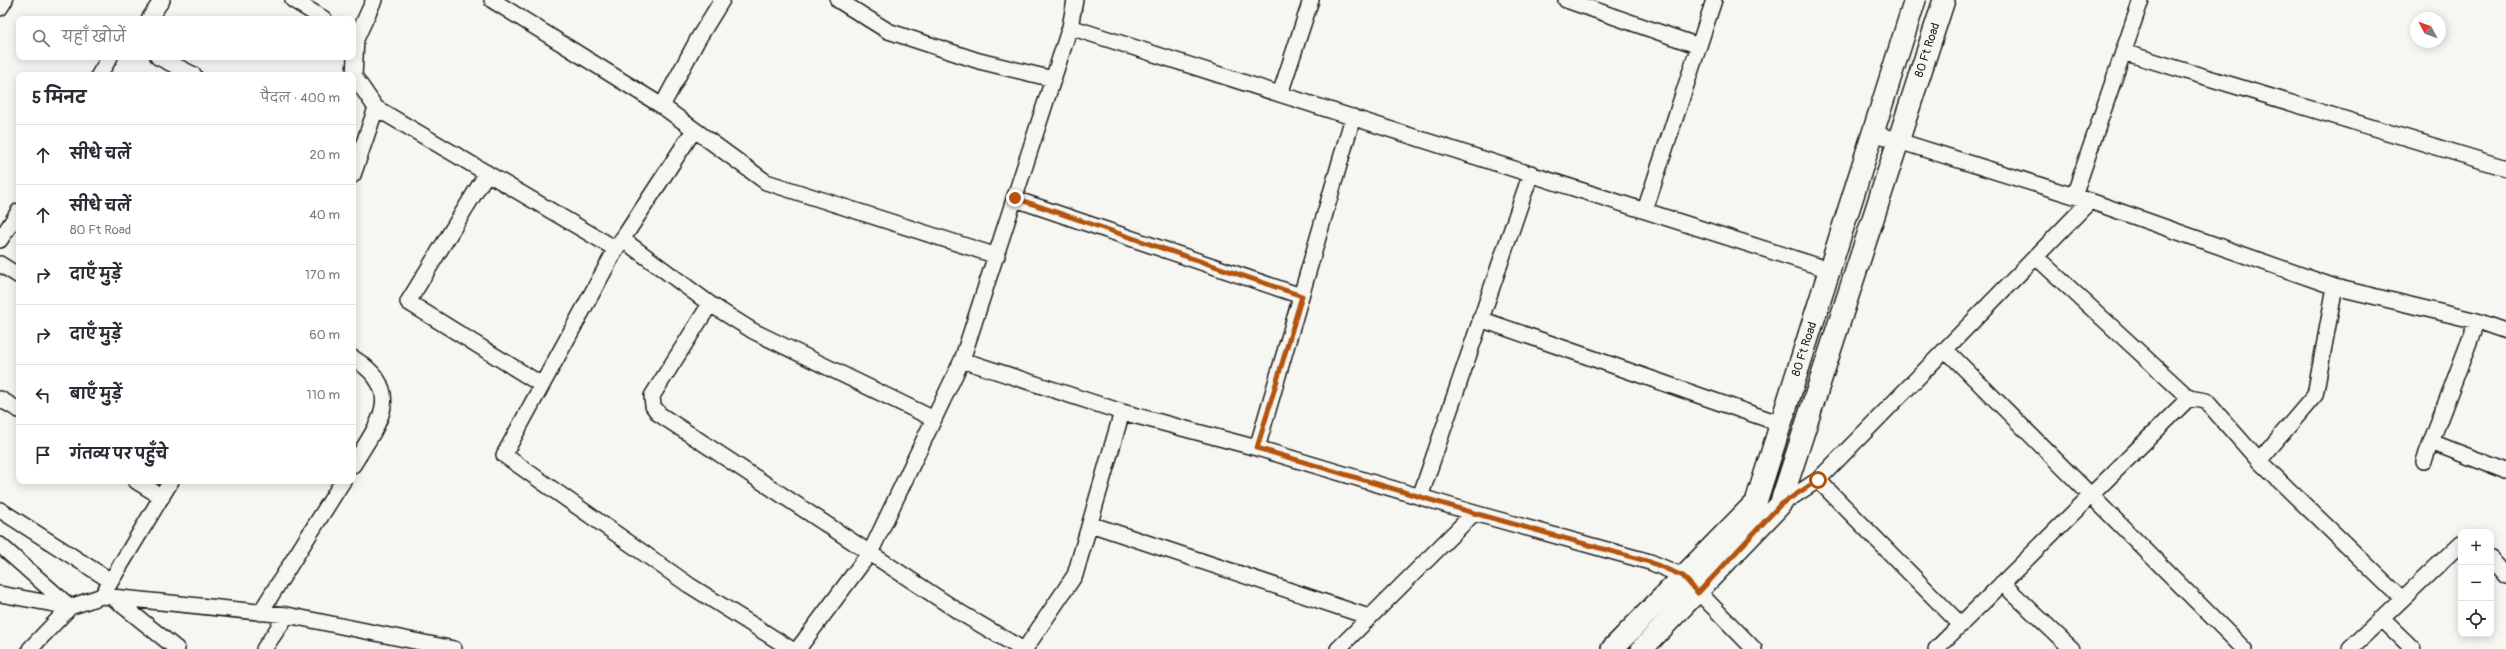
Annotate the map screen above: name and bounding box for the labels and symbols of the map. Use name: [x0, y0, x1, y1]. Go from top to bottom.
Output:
north arrow: [2410, 12, 2446, 48]
street label: 80 Ft Road: [1912, 21, 1943, 79]
route end: [1006, 189, 1024, 207]
street label: 80 Ft Road: [1789, 320, 1820, 378]
route start: [1809, 471, 1827, 489]

